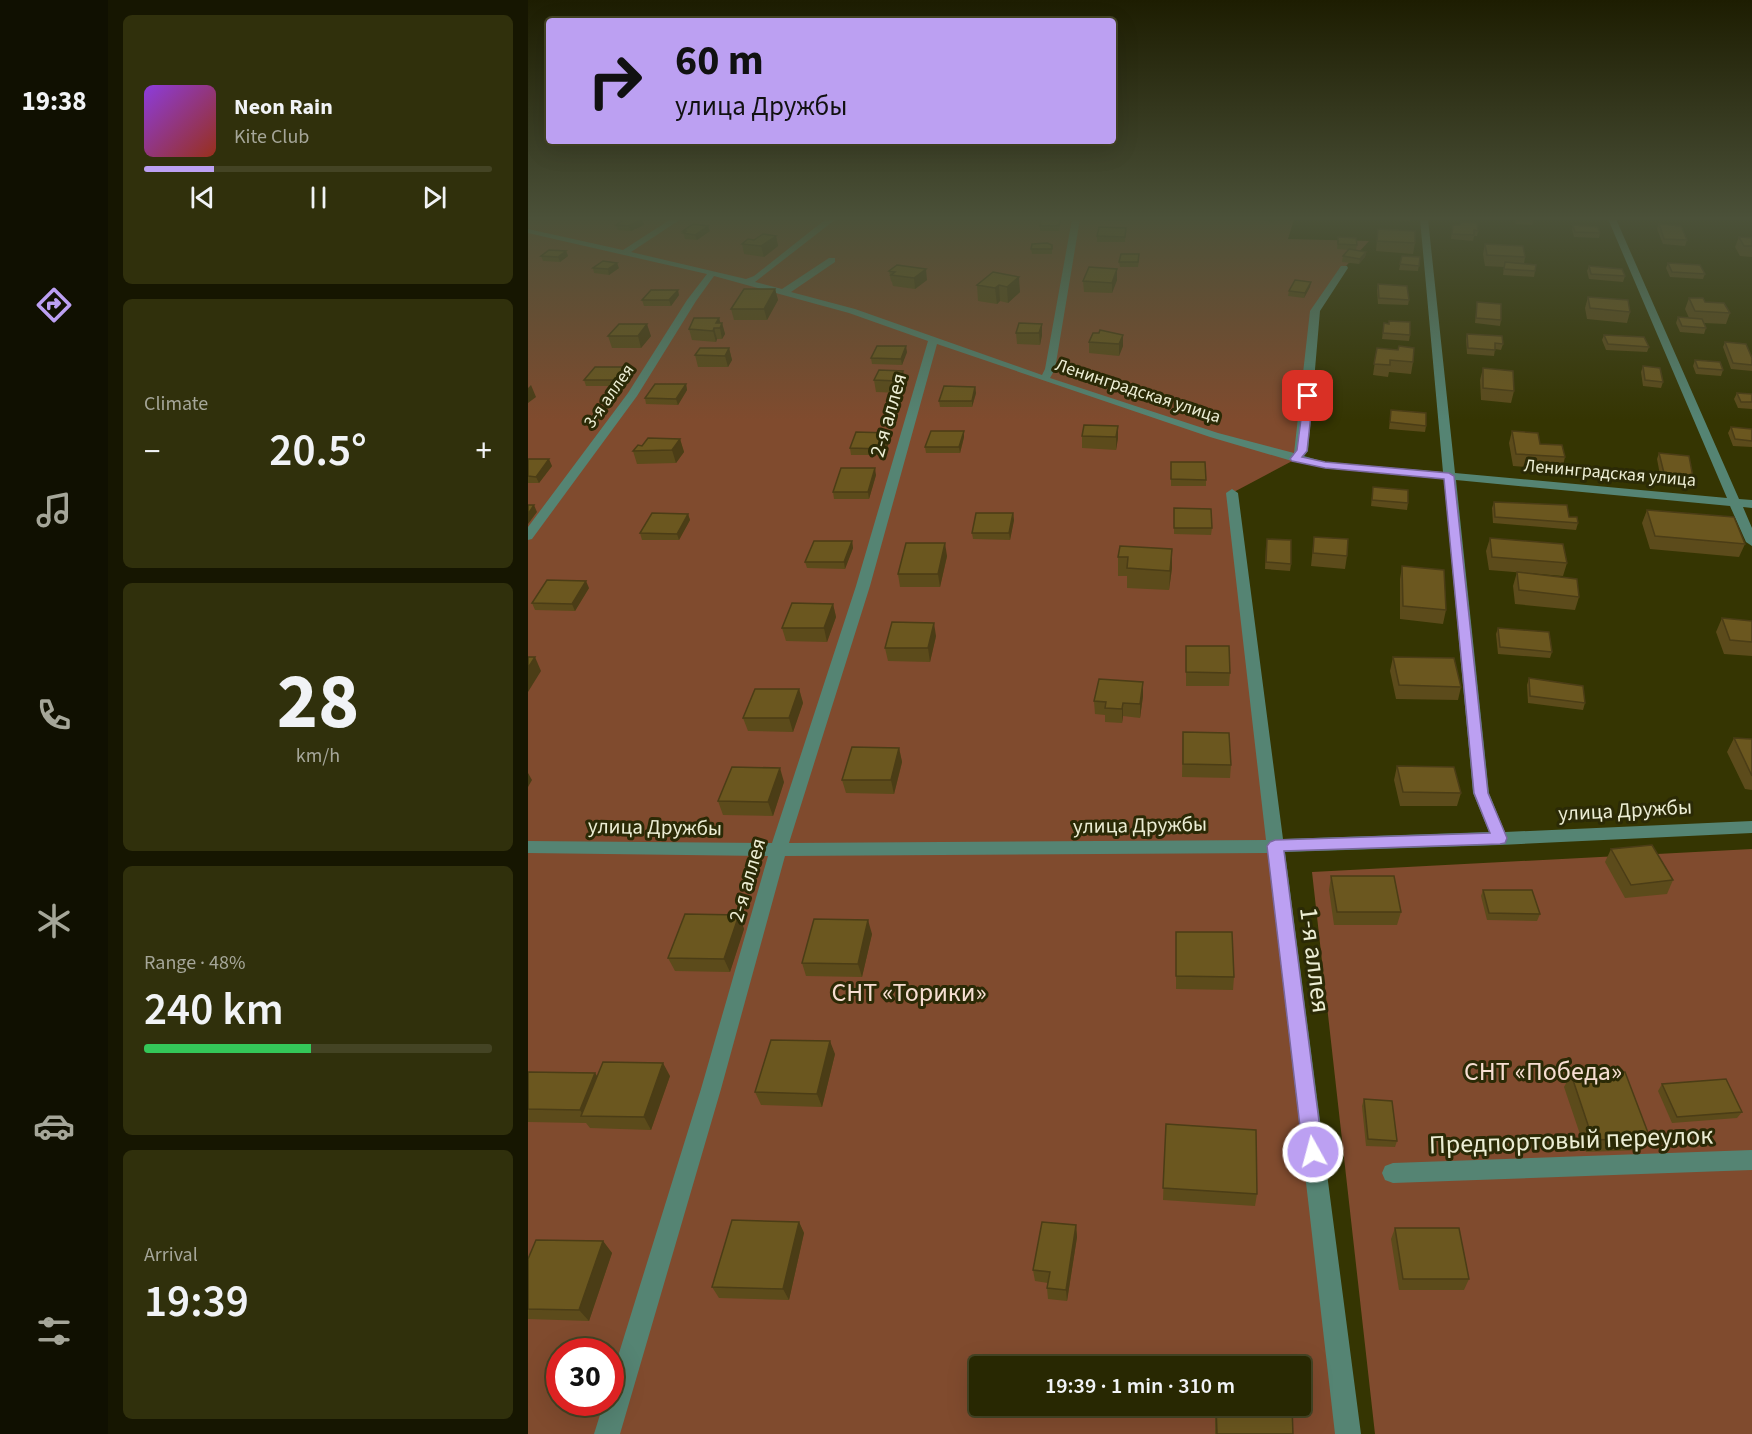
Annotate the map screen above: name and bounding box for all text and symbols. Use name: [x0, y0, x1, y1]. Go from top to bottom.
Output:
text: 60 m: [675, 31, 764, 91]
icon: right: [576, 42, 654, 120]
text: 19:38: [21, 82, 87, 121]
text: улица Дружбы: [675, 87, 848, 126]
text: Neon Rain: [234, 91, 333, 123]
text: Kite Club: [234, 123, 309, 151]
icon: previous: [186, 181, 219, 214]
icon: pause: [302, 181, 335, 214]
icon: next: [418, 181, 451, 214]
icon: directions: [33, 284, 75, 326]
street label: Ленинградская улица: [1052, 352, 1224, 430]
street label: 3-я аллея: [578, 359, 640, 433]
street label: 2-я аллея: [862, 370, 914, 460]
pin: [1282, 370, 1333, 421]
icon: arrive: [1291, 379, 1324, 412]
text: Climate: [144, 390, 208, 418]
text: 20.5°: [269, 419, 367, 483]
text: −: [144, 428, 160, 475]
text: +: [476, 428, 492, 475]
street label: Ленинградская улица: [1523, 453, 1697, 493]
icon: music: [33, 489, 75, 531]
text: 28: [277, 647, 359, 758]
icon: phone: [33, 694, 75, 736]
text: km/h: [296, 742, 340, 770]
street label: улица Дружбы: [1557, 792, 1693, 828]
street label: улица Дружбы: [1073, 809, 1207, 841]
street label: улица Дружбы: [588, 811, 722, 843]
street label: 2-я аллея: [721, 835, 773, 925]
icon: climate: [33, 900, 75, 942]
street label: 1-я аллея: [1290, 905, 1340, 1015]
text: Range · 48%: [144, 949, 245, 977]
park label: СНТ «Торики»: [831, 974, 987, 1011]
text: 240 km: [144, 978, 284, 1042]
park label: СНТ «Победа»: [1464, 1053, 1622, 1090]
icon: car: [33, 1105, 75, 1147]
street label: Предпортовый переулок: [1428, 1117, 1714, 1163]
position arrow: [1281, 1120, 1345, 1184]
text: Arrival: [144, 1241, 198, 1269]
text: 19:39: [144, 1270, 249, 1334]
icon: filters: [33, 1310, 75, 1352]
speed limit sign: 30: [546, 1338, 624, 1416]
text: 19:39 · 1 min · 310 m: [1045, 1370, 1235, 1402]

